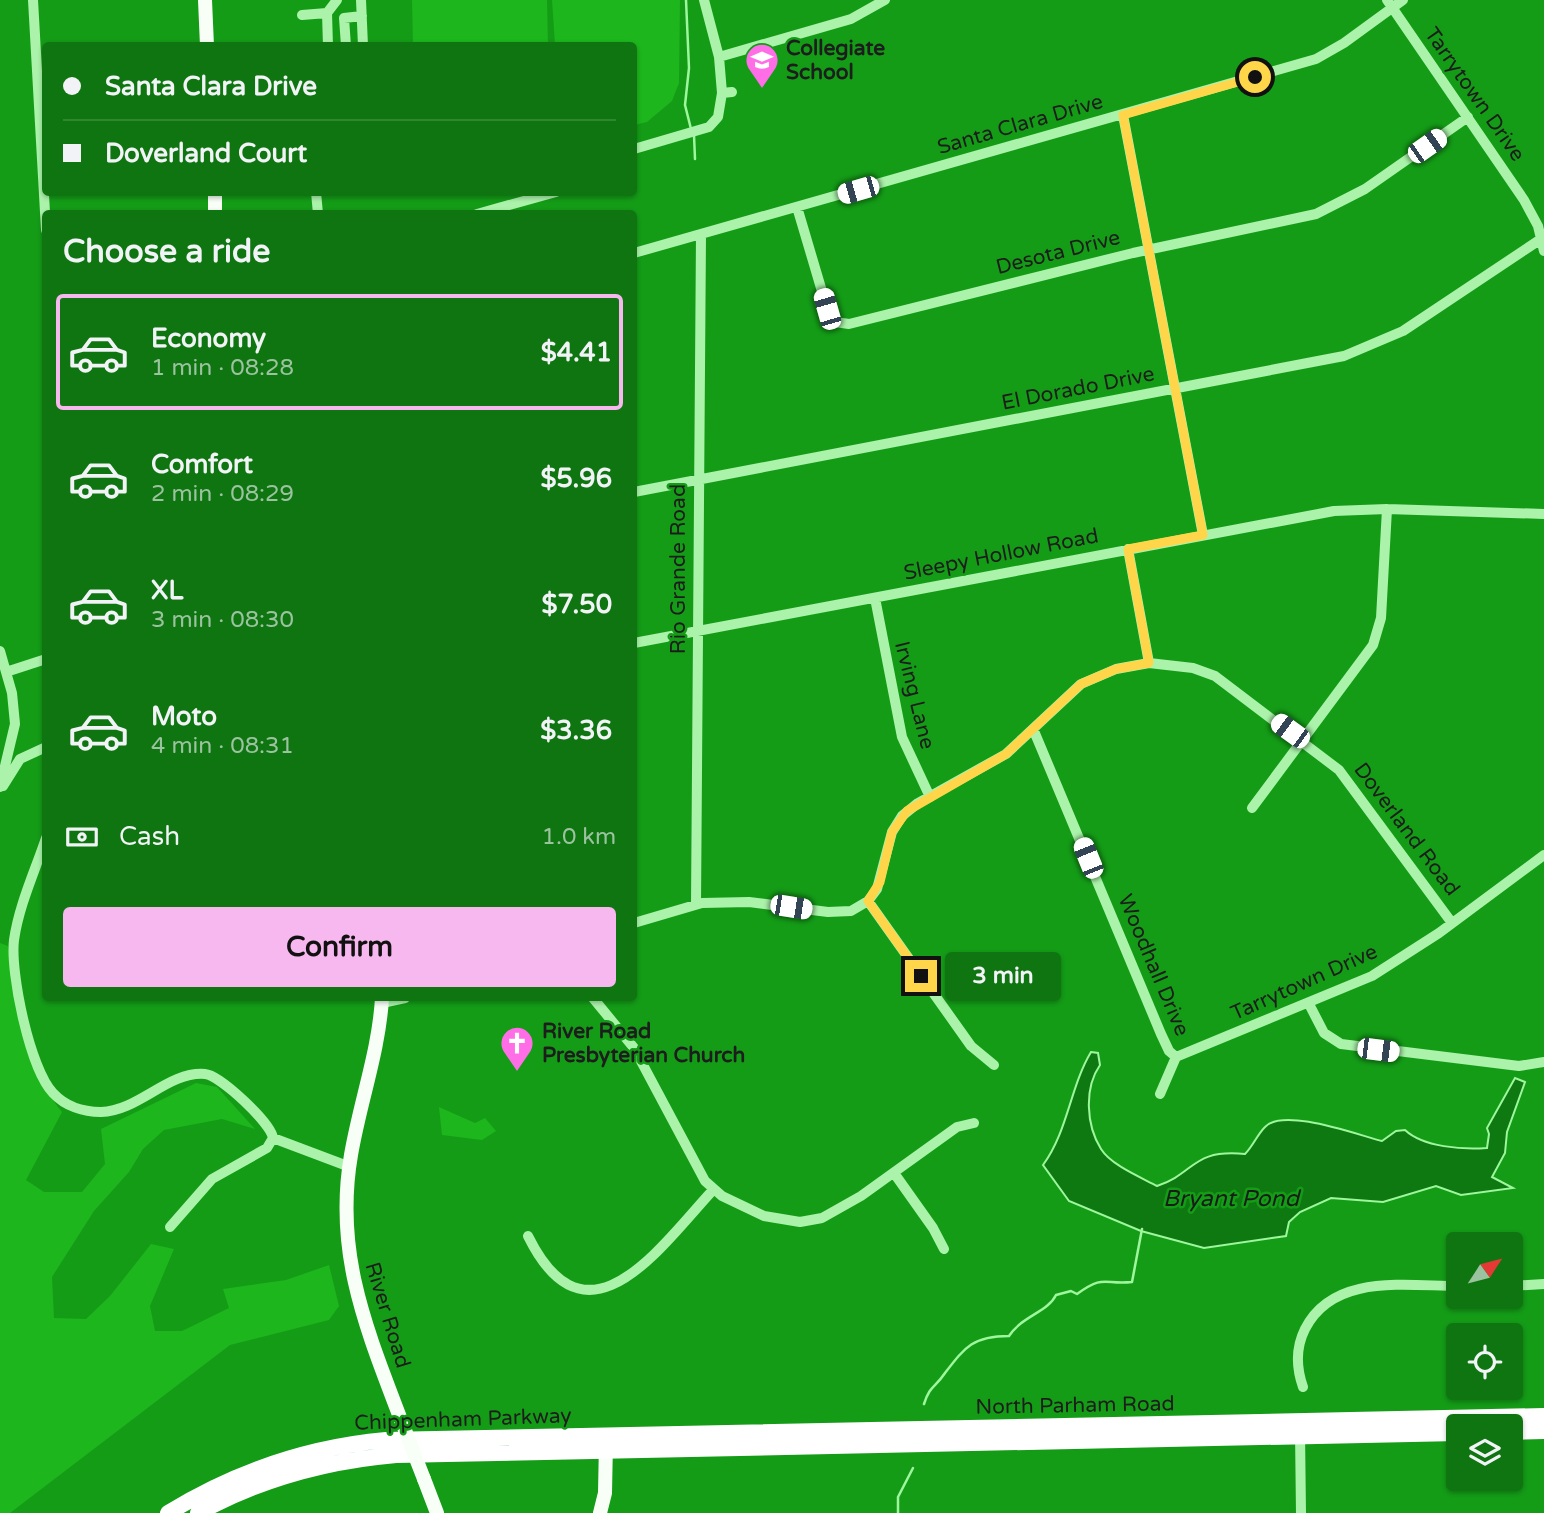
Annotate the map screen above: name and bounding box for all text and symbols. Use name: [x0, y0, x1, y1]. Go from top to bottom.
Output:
street label: Tarrytown Drive: [1419, 22, 1530, 166]
place label: Collegiate School: [786, 36, 885, 85]
school or university icon: Collegiate School: [743, 41, 781, 90]
route start: [1239, 61, 1271, 93]
text: Santa Clara Drive: [105, 71, 317, 102]
street label: Santa Clara Drive: [934, 89, 1106, 160]
car: [1404, 125, 1451, 167]
text: Doverland Court: [105, 138, 307, 169]
car: [835, 174, 882, 206]
street label: Desota Drive: [993, 225, 1123, 280]
text: Choose a ride: [63, 233, 270, 271]
car: [812, 286, 843, 332]
icon: car: [67, 321, 130, 384]
text: Economy: [151, 323, 266, 354]
text: $4.41: [541, 337, 612, 368]
text: 1 min · 08:28: [151, 354, 294, 382]
street label: El Dorado Drive: [999, 361, 1157, 416]
icon: car: [67, 447, 130, 510]
text: Comfort: [151, 449, 253, 480]
text: $5.96: [540, 463, 612, 494]
text: 2 min · 08:29: [151, 480, 294, 508]
street label: Rio Grande Road: [666, 484, 691, 654]
street label: Sleepy Hollow Road: [902, 523, 1101, 586]
icon: car: [67, 573, 130, 636]
text: XL: [151, 575, 183, 606]
text: $7.50: [542, 589, 612, 620]
text: 3 min · 08:30: [151, 606, 294, 634]
street label: Irving Lane: [889, 639, 940, 752]
icon: car: [67, 699, 130, 762]
text: Moto: [151, 701, 217, 732]
car: [1267, 710, 1314, 752]
text: $3.36: [540, 715, 612, 746]
text: 4 min · 08:31: [151, 732, 294, 760]
street label: Doverland Road: [1348, 758, 1465, 901]
icon: cash: [63, 818, 101, 856]
text: Cash: [119, 821, 180, 852]
text: 1.0 km: [542, 823, 616, 851]
car: [1071, 835, 1106, 881]
street label: Woodhall Drive: [1112, 891, 1195, 1040]
car: [769, 893, 814, 921]
button: Confirm: [63, 907, 616, 987]
street label: Tarrytown Drive: [1227, 939, 1381, 1026]
callout: 3 min: [946, 951, 1061, 1000]
route end: [905, 960, 937, 992]
text: 3 min: [972, 962, 1034, 990]
place label: River Road Presbyterian Church: [542, 1019, 745, 1068]
church icon: River Road Presbyterian Church: [498, 1024, 536, 1073]
car: [1356, 1037, 1401, 1063]
water label: Bryant Pond: [1163, 1185, 1301, 1213]
north arrow: [1446, 1232, 1522, 1309]
map controls: [1446, 1232, 1523, 1491]
street label: River Road: [360, 1259, 415, 1371]
button: locate: [1446, 1323, 1523, 1400]
street label: North Parham Road: [975, 1391, 1175, 1420]
street label: Chippenham Parkway: [354, 1403, 572, 1436]
button: layers: [1446, 1414, 1523, 1491]

